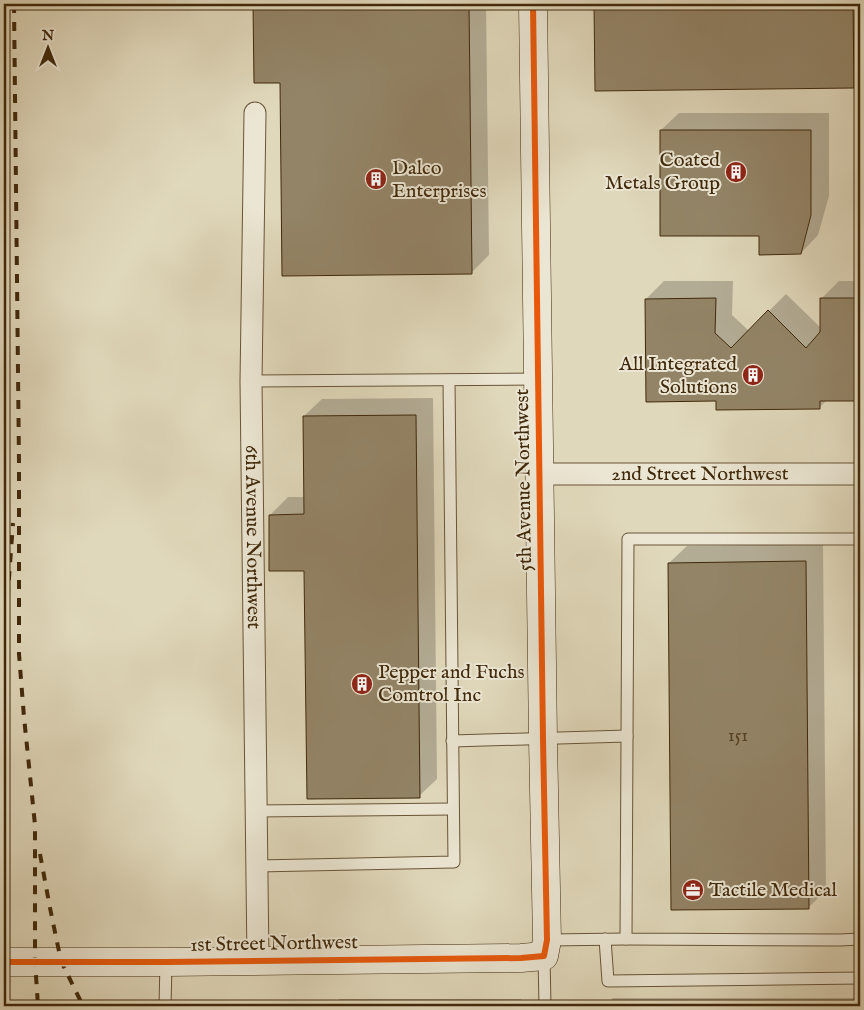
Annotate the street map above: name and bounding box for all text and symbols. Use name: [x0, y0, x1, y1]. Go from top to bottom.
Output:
north arrow: [22, 22, 72, 72]
text: N: [41, 27, 54, 45]
place label: Coated Metals Group: [605, 148, 720, 196]
place label: Dalco Enterprises: [392, 156, 487, 204]
building icon: Coated Metals Group: [724, 160, 748, 184]
building icon: Dalco Enterprises: [364, 167, 388, 191]
place label: All Integrated Solutions: [618, 352, 737, 400]
building icon: All Integrated Solutions: [741, 363, 765, 387]
street label: 5th Avenue Northwest: [510, 388, 538, 572]
street label: 6th Avenue Northwest: [239, 445, 266, 629]
street label: 2nd Street Northwest: [611, 462, 789, 487]
place label: Pepper and Fuchs Comtrol Inc: [378, 660, 525, 708]
building icon: Pepper and Fuchs Comtrol Inc: [350, 672, 374, 696]
house number: 151: [728, 725, 748, 748]
office icon: Tactile Medical: [681, 878, 705, 902]
place label: Tactile Medical: [709, 878, 837, 903]
street label: 1st Street Northwest: [190, 930, 358, 958]

